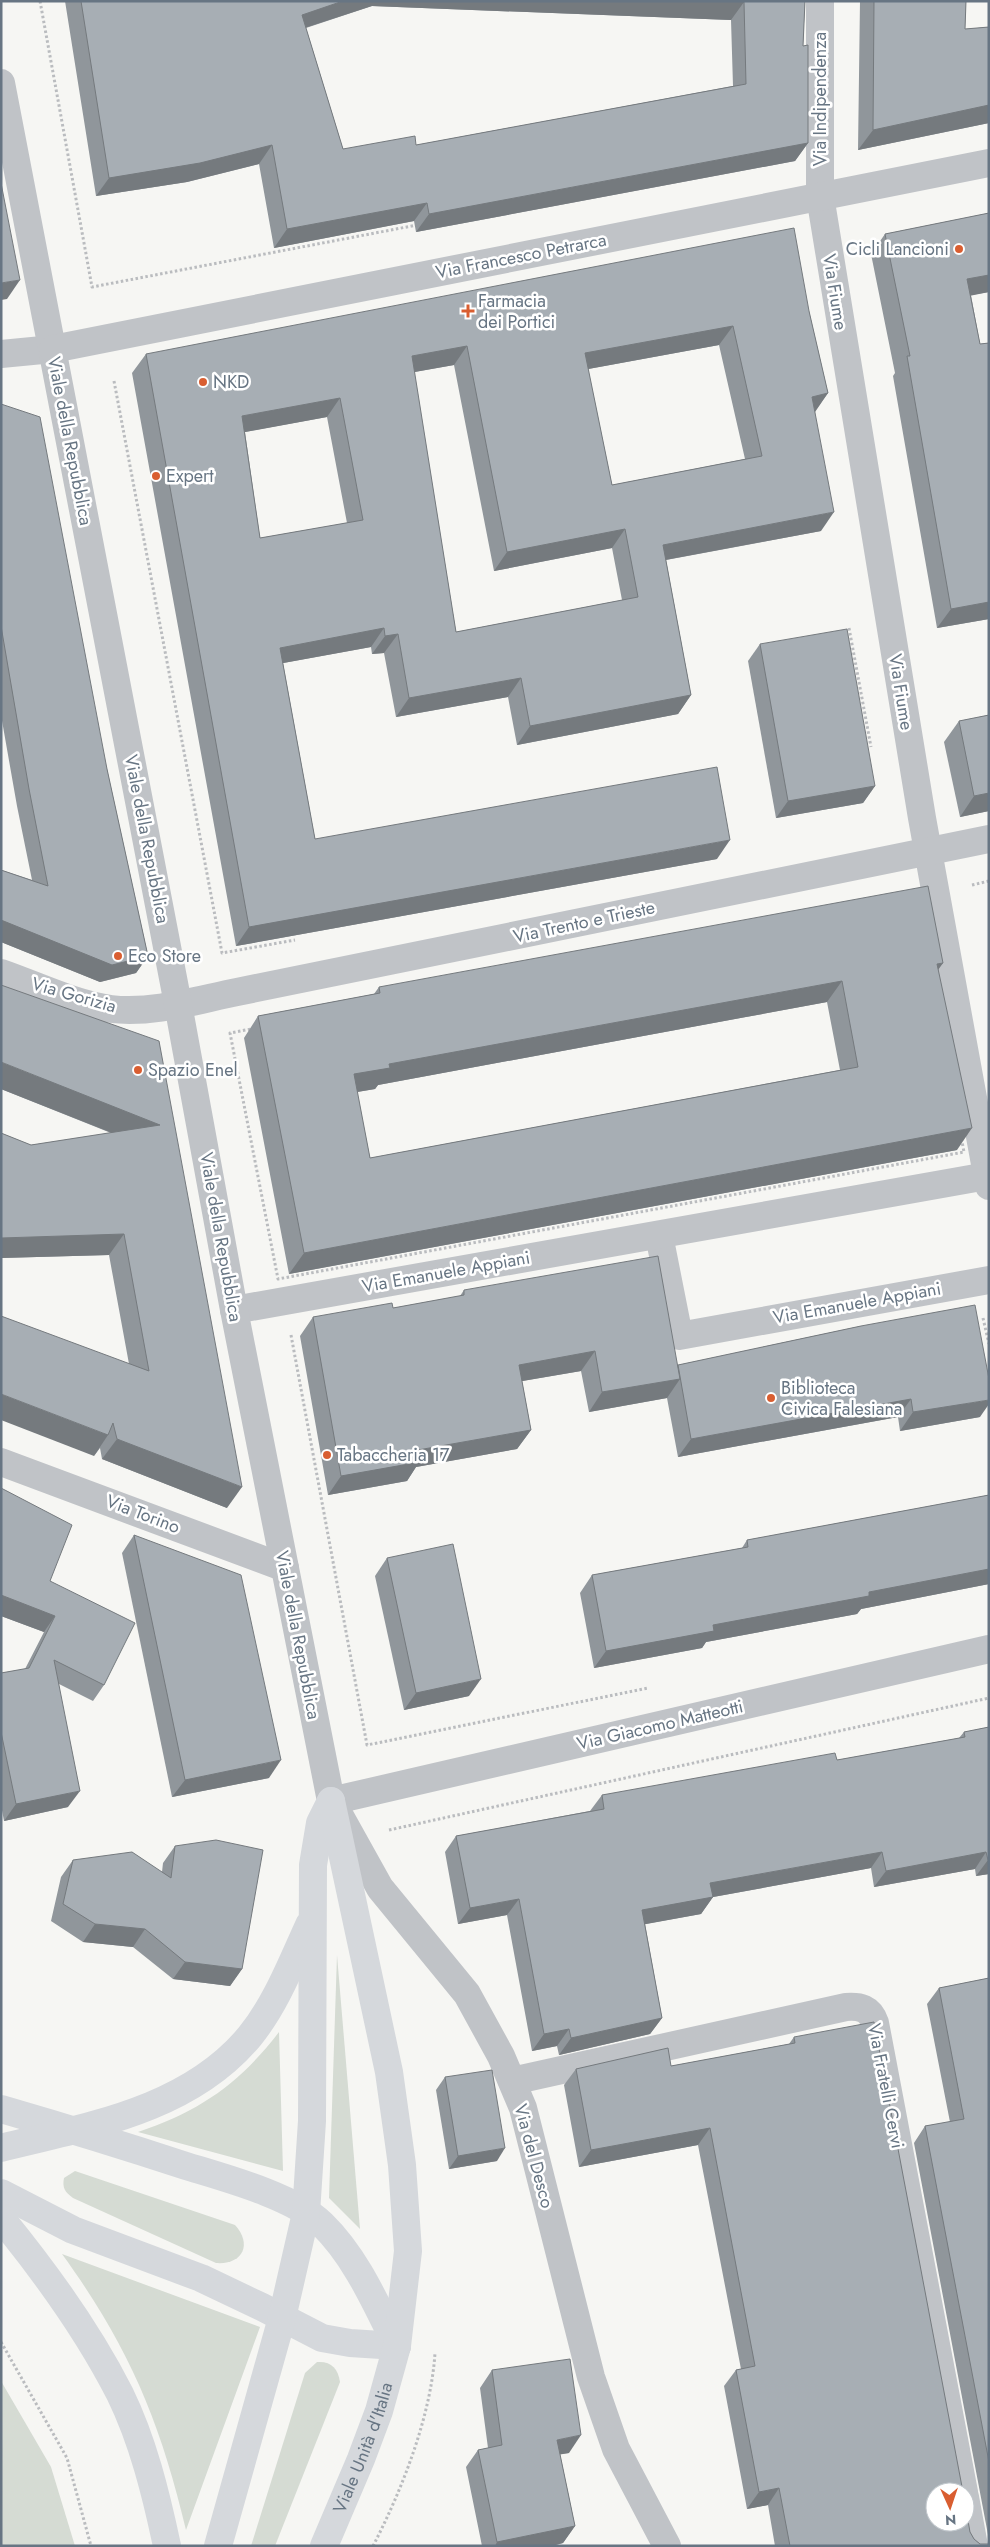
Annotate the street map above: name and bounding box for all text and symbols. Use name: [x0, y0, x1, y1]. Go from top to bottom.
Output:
street label: Via Indipendenza: [807, 32, 833, 166]
street label: Via Francesco Petrarca: [433, 227, 609, 285]
place label: Cicli Lancioni: [846, 236, 949, 262]
marker: Cicli Lancioni: [953, 243, 965, 255]
street label: Via Fiume: [816, 252, 854, 332]
place label: Farmacia dei Portici: [478, 288, 555, 335]
marker: Farmacia dei Portici: [462, 305, 474, 317]
street label: Viale della Repubblica: [41, 354, 99, 528]
place label: NKD: [213, 369, 249, 395]
marker: NKD: [197, 376, 209, 388]
place label: Expert: [166, 463, 214, 489]
marker: Expert: [150, 470, 162, 482]
street label: Via Fiume: [882, 652, 920, 732]
street label: Viale della Repubblica: [118, 752, 176, 926]
street label: Via Trento e Trieste: [511, 894, 657, 950]
place label: Eco Store: [128, 943, 201, 969]
marker: Eco Store: [112, 950, 124, 962]
street label: Via Gorizia: [29, 971, 119, 1019]
place label: Spazio Enel: [148, 1057, 238, 1083]
marker: Spazio Enel: [132, 1064, 144, 1076]
street label: Viale della Repubblica: [193, 1150, 249, 1324]
street label: Via Emanuele Appiani: [360, 1244, 532, 1300]
street label: Via Emanuele Appiani: [771, 1275, 943, 1331]
place label: Biblioteca Civica Falesiana: [781, 1375, 903, 1422]
marker: Biblioteca Civica Falesiana: [765, 1392, 777, 1404]
place label: Tabaccheria 17: [337, 1442, 450, 1468]
marker: Tabaccheria 17: [321, 1449, 333, 1461]
street label: Via Torino: [102, 1488, 184, 1540]
street label: Viale della Repubblica: [269, 1548, 327, 1722]
street label: Via Giacomo Matteotti: [574, 1693, 746, 1757]
street label: Via Fratelli Cervi: [861, 2021, 911, 2151]
street label: Via del Desco: [508, 2101, 560, 2211]
street label: Viale Unità d'Italia: [326, 2379, 399, 2517]
north arrow: [925, 2482, 975, 2532]
text: N: [945, 2510, 957, 2530]

